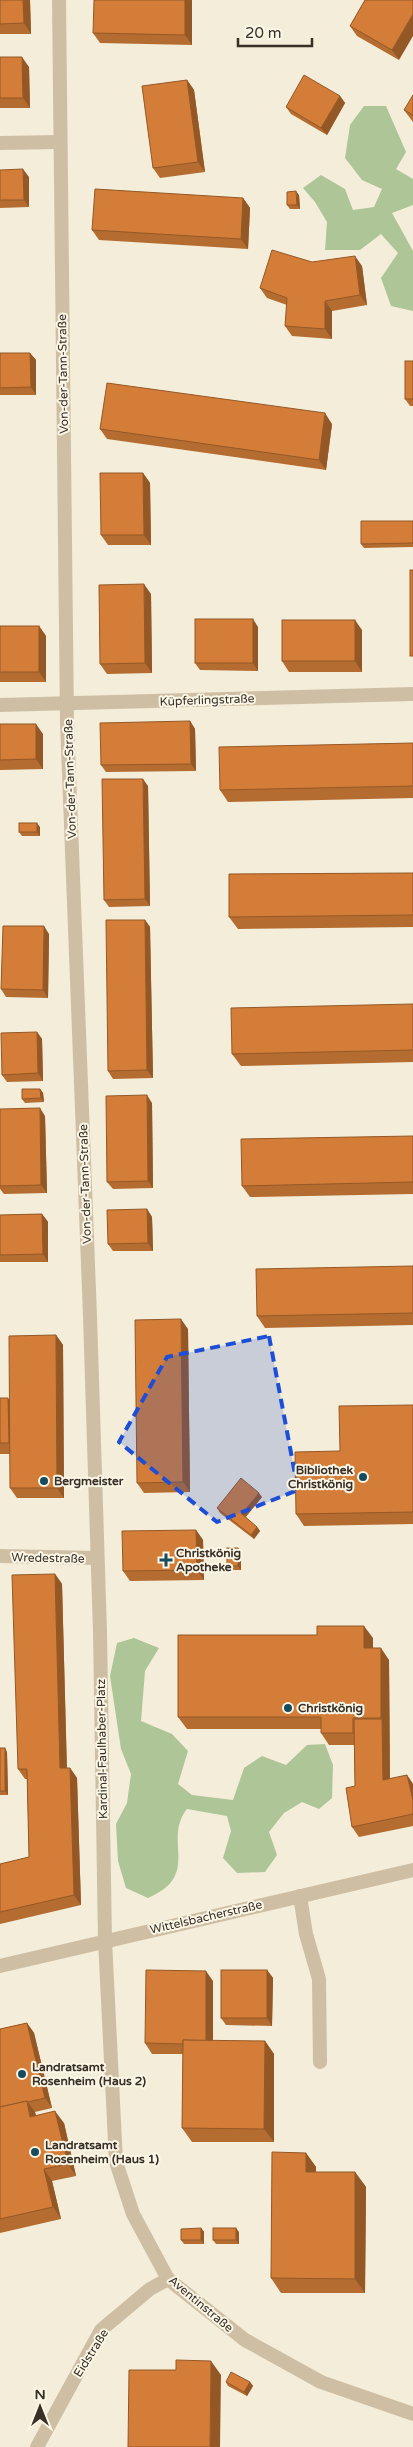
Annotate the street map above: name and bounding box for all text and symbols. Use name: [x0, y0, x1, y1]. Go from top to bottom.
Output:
scale bar: [238, 15, 312, 47]
text: 20 m: [245, 24, 282, 42]
street label: Von-der-Tann-Straße: [55, 314, 71, 434]
street label: Küpferlingstraße: [159, 691, 255, 709]
street label: Von-der-Tann-Straße: [61, 719, 79, 839]
street label: Von-der-Tann-Straße: [76, 1124, 94, 1244]
place label: Bibliothek Christkönig: [288, 1463, 353, 1492]
marker: Bibliothek Christkönig: [357, 1471, 369, 1483]
place label: Bergmeister: [54, 1474, 124, 1489]
marker: Bergmeister: [38, 1475, 50, 1487]
place label: Christkönig Apotheke: [176, 1546, 241, 1575]
street label: Wredestraße: [11, 1550, 85, 1566]
marker: Christkönig Apotheke: [160, 1554, 172, 1566]
street label: Kardinal-Faulhaber-Platz: [94, 1679, 110, 1819]
place label: Christkönig: [298, 1701, 363, 1716]
marker: Christkönig: [282, 1702, 294, 1714]
street label: Wittelsbacherstraße: [149, 1897, 264, 1937]
place label: Landratsamt Rosenheim (Haus 2): [32, 2060, 146, 2088]
marker: Landratsamt Rosenheim (Haus 2): [16, 2068, 28, 2080]
place label: Landratsamt Rosenheim (Haus 1): [45, 2138, 159, 2166]
marker: Landratsamt Rosenheim (Haus 1): [29, 2146, 41, 2158]
street label: Aventinstraße: [166, 2273, 236, 2335]
street label: Eidstraße: [71, 2326, 111, 2380]
north arrow: [15, 2382, 65, 2432]
text: N: [34, 2386, 46, 2403]

